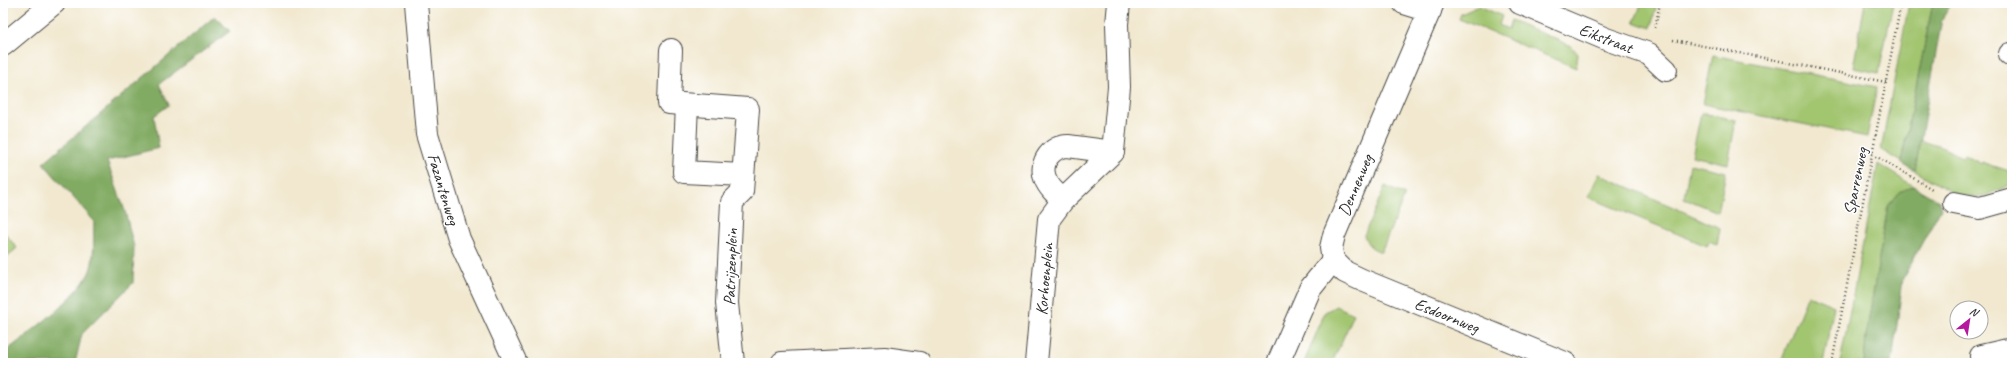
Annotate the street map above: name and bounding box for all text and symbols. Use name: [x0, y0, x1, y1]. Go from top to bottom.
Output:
street label: Eikstraat: [1576, 19, 1638, 59]
street label: Sparrenweg: [1839, 145, 1872, 216]
street label: Dennenweg: [1333, 150, 1378, 219]
street label: Fazantenweg: [423, 151, 465, 228]
street label: Patrijzenplein: [719, 228, 742, 306]
street label: Korhoenplein: [1031, 241, 1058, 316]
street label: Esdoornweg: [1412, 293, 1483, 338]
north arrow: [1949, 300, 1989, 340]
text: N: [1968, 304, 1982, 320]

